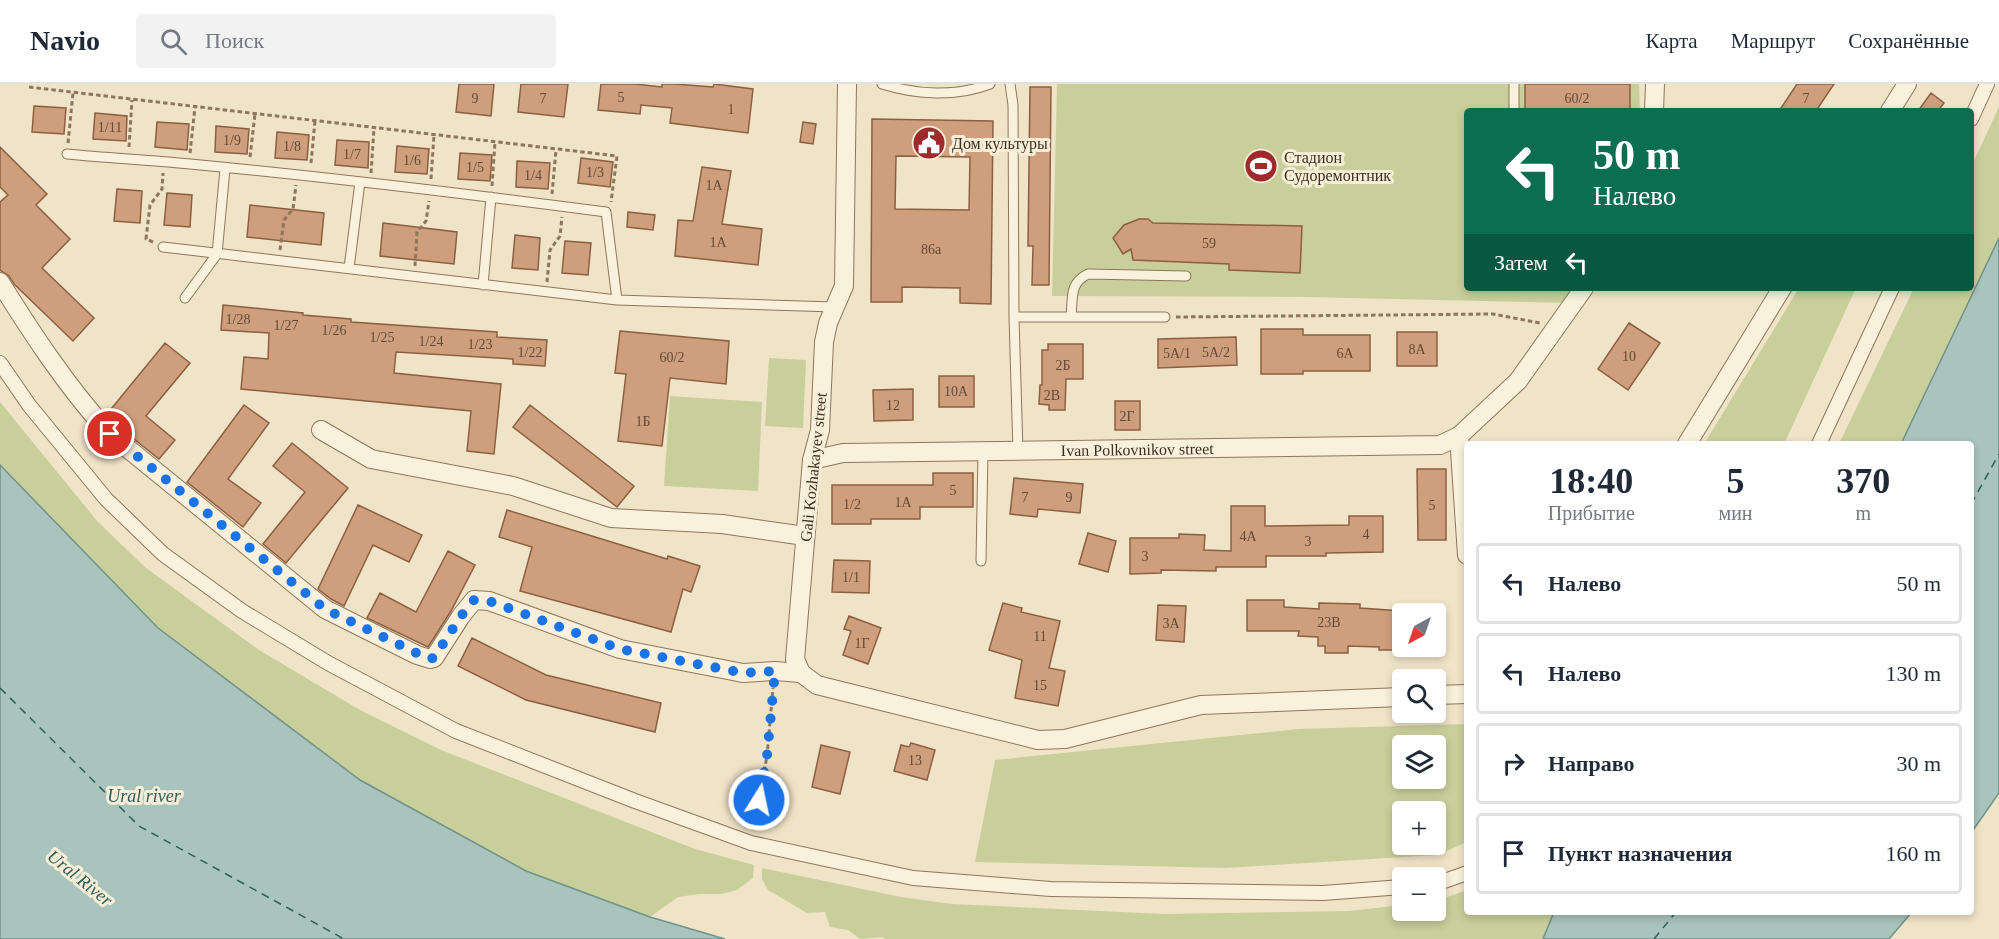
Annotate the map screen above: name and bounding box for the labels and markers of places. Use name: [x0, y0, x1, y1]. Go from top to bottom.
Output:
public building icon: Дом культуры: [911, 125, 947, 161]
place label: Дом культуры: [952, 135, 1048, 153]
sports icon: Стадион Судоремонтник: [1243, 148, 1279, 184]
place label: Стадион Судоремонтник: [1284, 149, 1391, 185]
pin: [84, 408, 135, 459]

